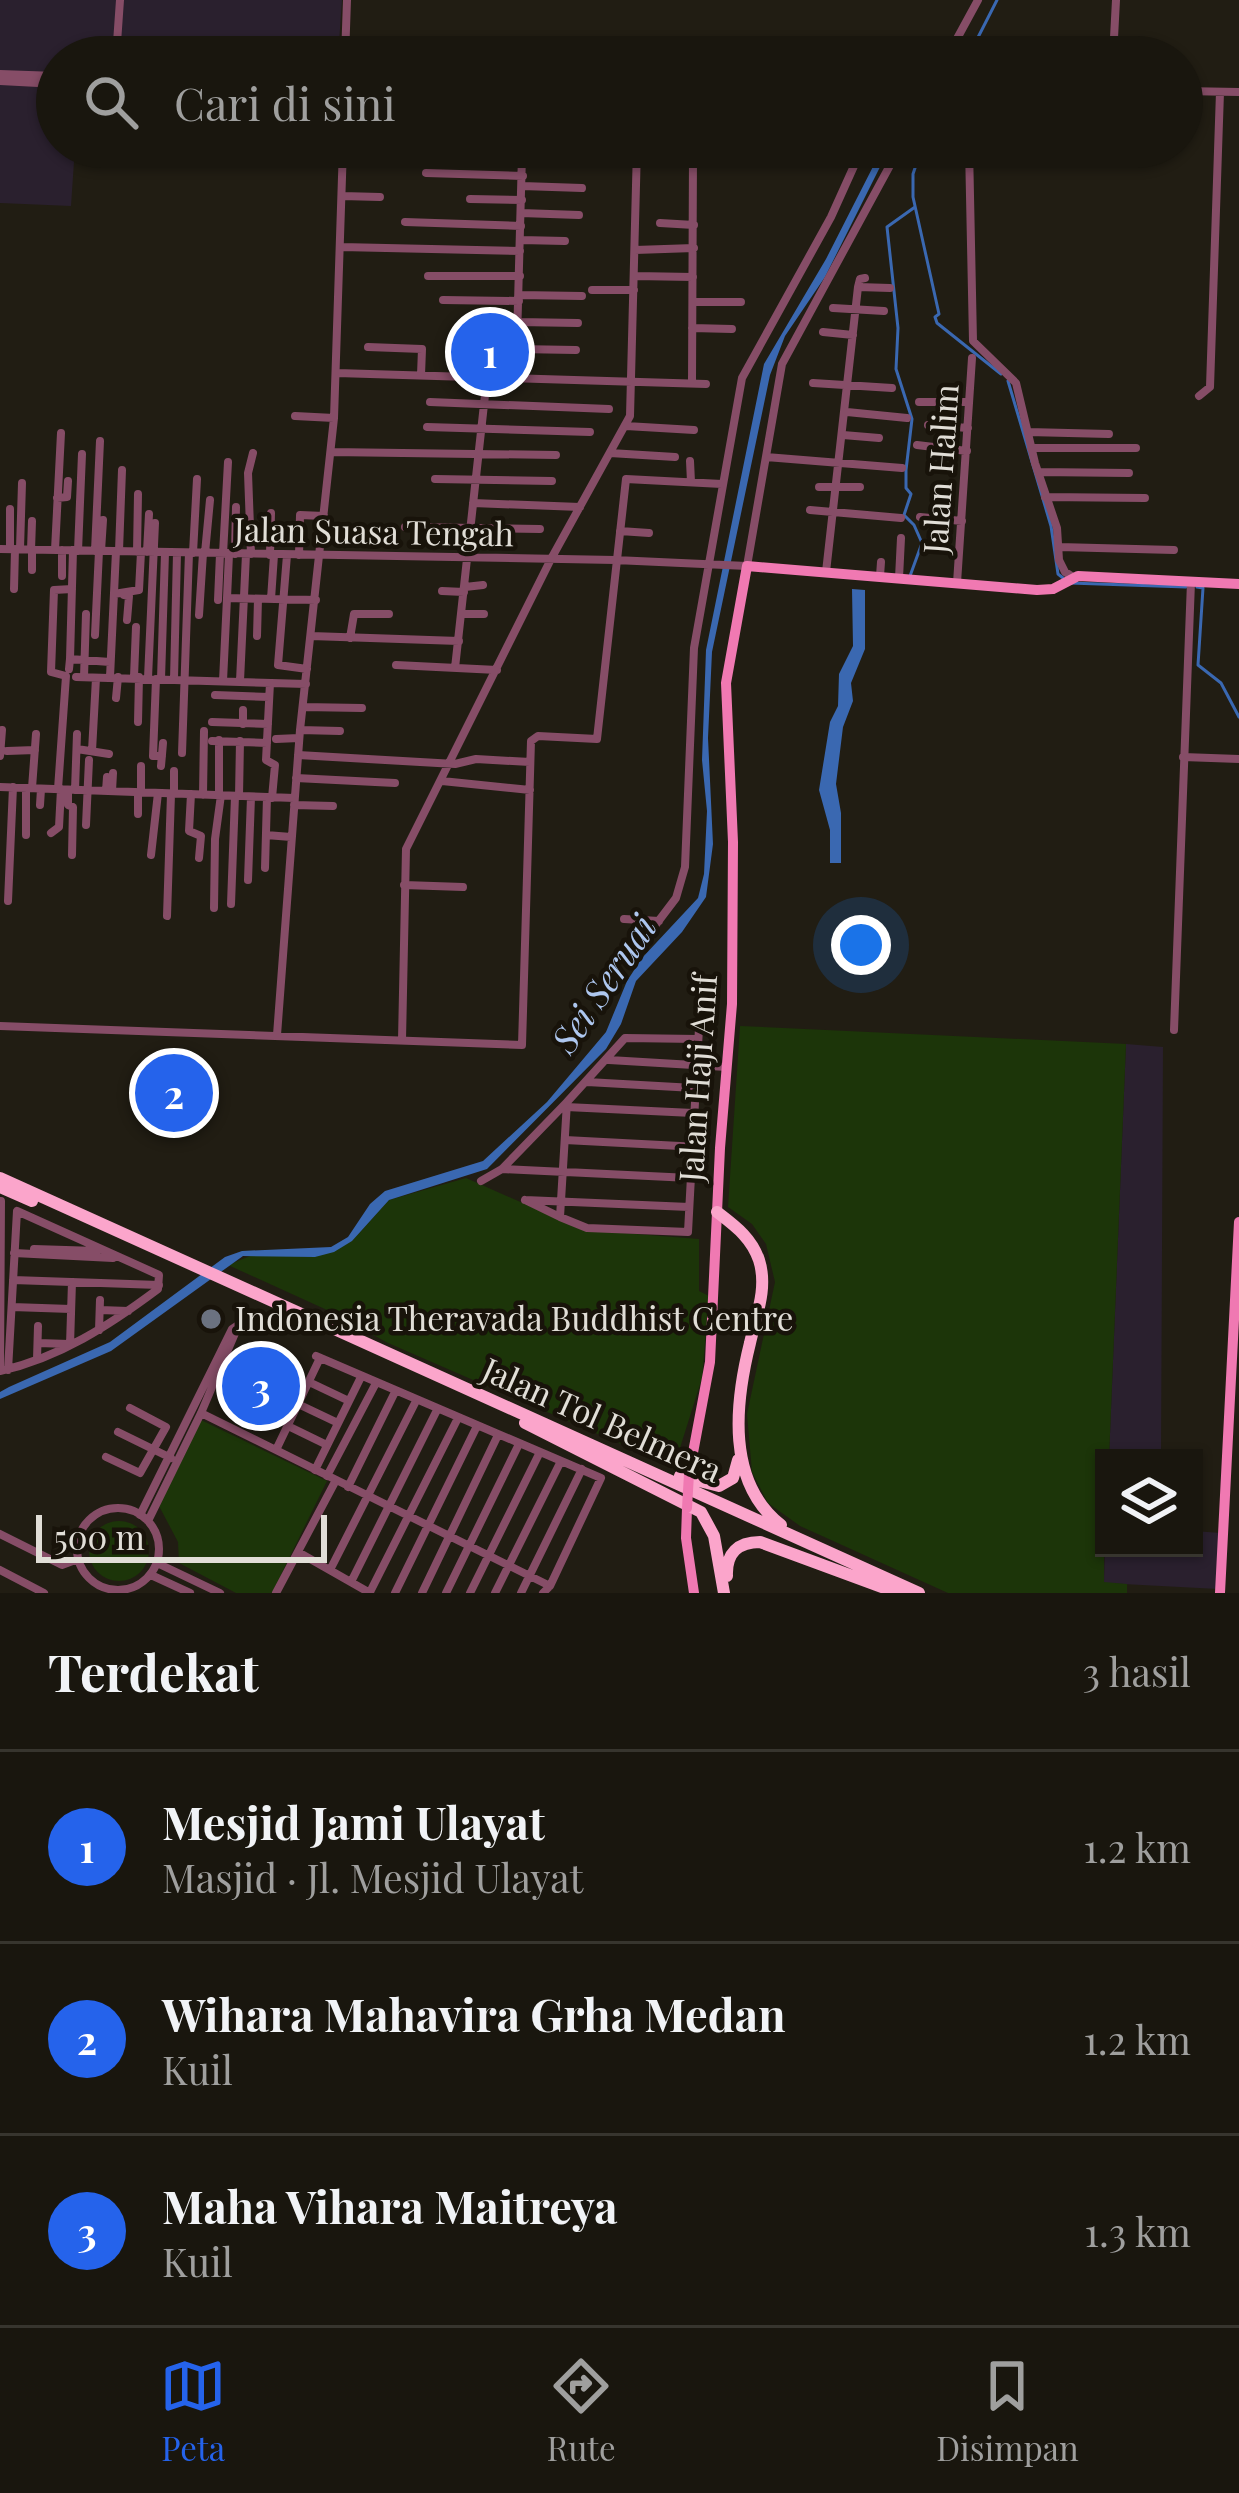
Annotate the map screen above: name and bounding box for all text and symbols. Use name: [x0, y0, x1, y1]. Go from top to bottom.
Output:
search box: [36, 36, 1203, 168]
icon: search: [78, 69, 144, 135]
text: Cari di sini: [174, 72, 396, 132]
pin: 1: [451, 307, 529, 397]
street label: Jalan Halim: [911, 383, 967, 556]
street label: Jalan Suasa Tengah: [233, 506, 514, 554]
water label: Sei Seruai: [538, 904, 667, 1062]
your location: [831, 915, 891, 975]
street label: Jalan Haji Anif: [667, 970, 725, 1184]
pin: 2: [135, 1048, 213, 1138]
place label: Indonesia Theravada Buddhist Centre: [235, 1295, 793, 1339]
marker: Indonesia Theravada Buddhist Centre: [198, 1306, 224, 1332]
pin: 3: [222, 1341, 300, 1431]
street label: Jalan Tol Belmera: [475, 1345, 730, 1491]
map controls: [1095, 1449, 1203, 1557]
button: layers: [1095, 1449, 1203, 1557]
scale bar: [36, 1509, 327, 1562]
text: 500 m: [54, 1514, 145, 1558]
text: Terdekat: [48, 1637, 259, 1705]
text: 3 hasil: [1083, 1645, 1191, 1697]
text: Mesjid Jami Ulayat: [162, 1791, 545, 1851]
text: 1: [80, 1821, 94, 1873]
text: 1.2 km: [1083, 1821, 1191, 1873]
text: Masjid · Jl. Mesjid Ulayat: [162, 1851, 583, 1903]
text: Wihara Mahavira Grha Medan: [162, 1983, 786, 2043]
text: 2: [77, 2013, 97, 2065]
text: 1.2 km: [1083, 2013, 1191, 2065]
text: Kuil: [162, 2043, 233, 2095]
text: Maha Vihara Maitreya: [162, 2175, 618, 2235]
text: 3: [77, 2205, 97, 2257]
text: 1.3 km: [1085, 2205, 1191, 2257]
text: Kuil: [162, 2235, 233, 2287]
tab: Peta: [160, 2353, 226, 2469]
tab: Rute: [547, 2353, 616, 2469]
tab: Disimpan: [936, 2353, 1079, 2469]

